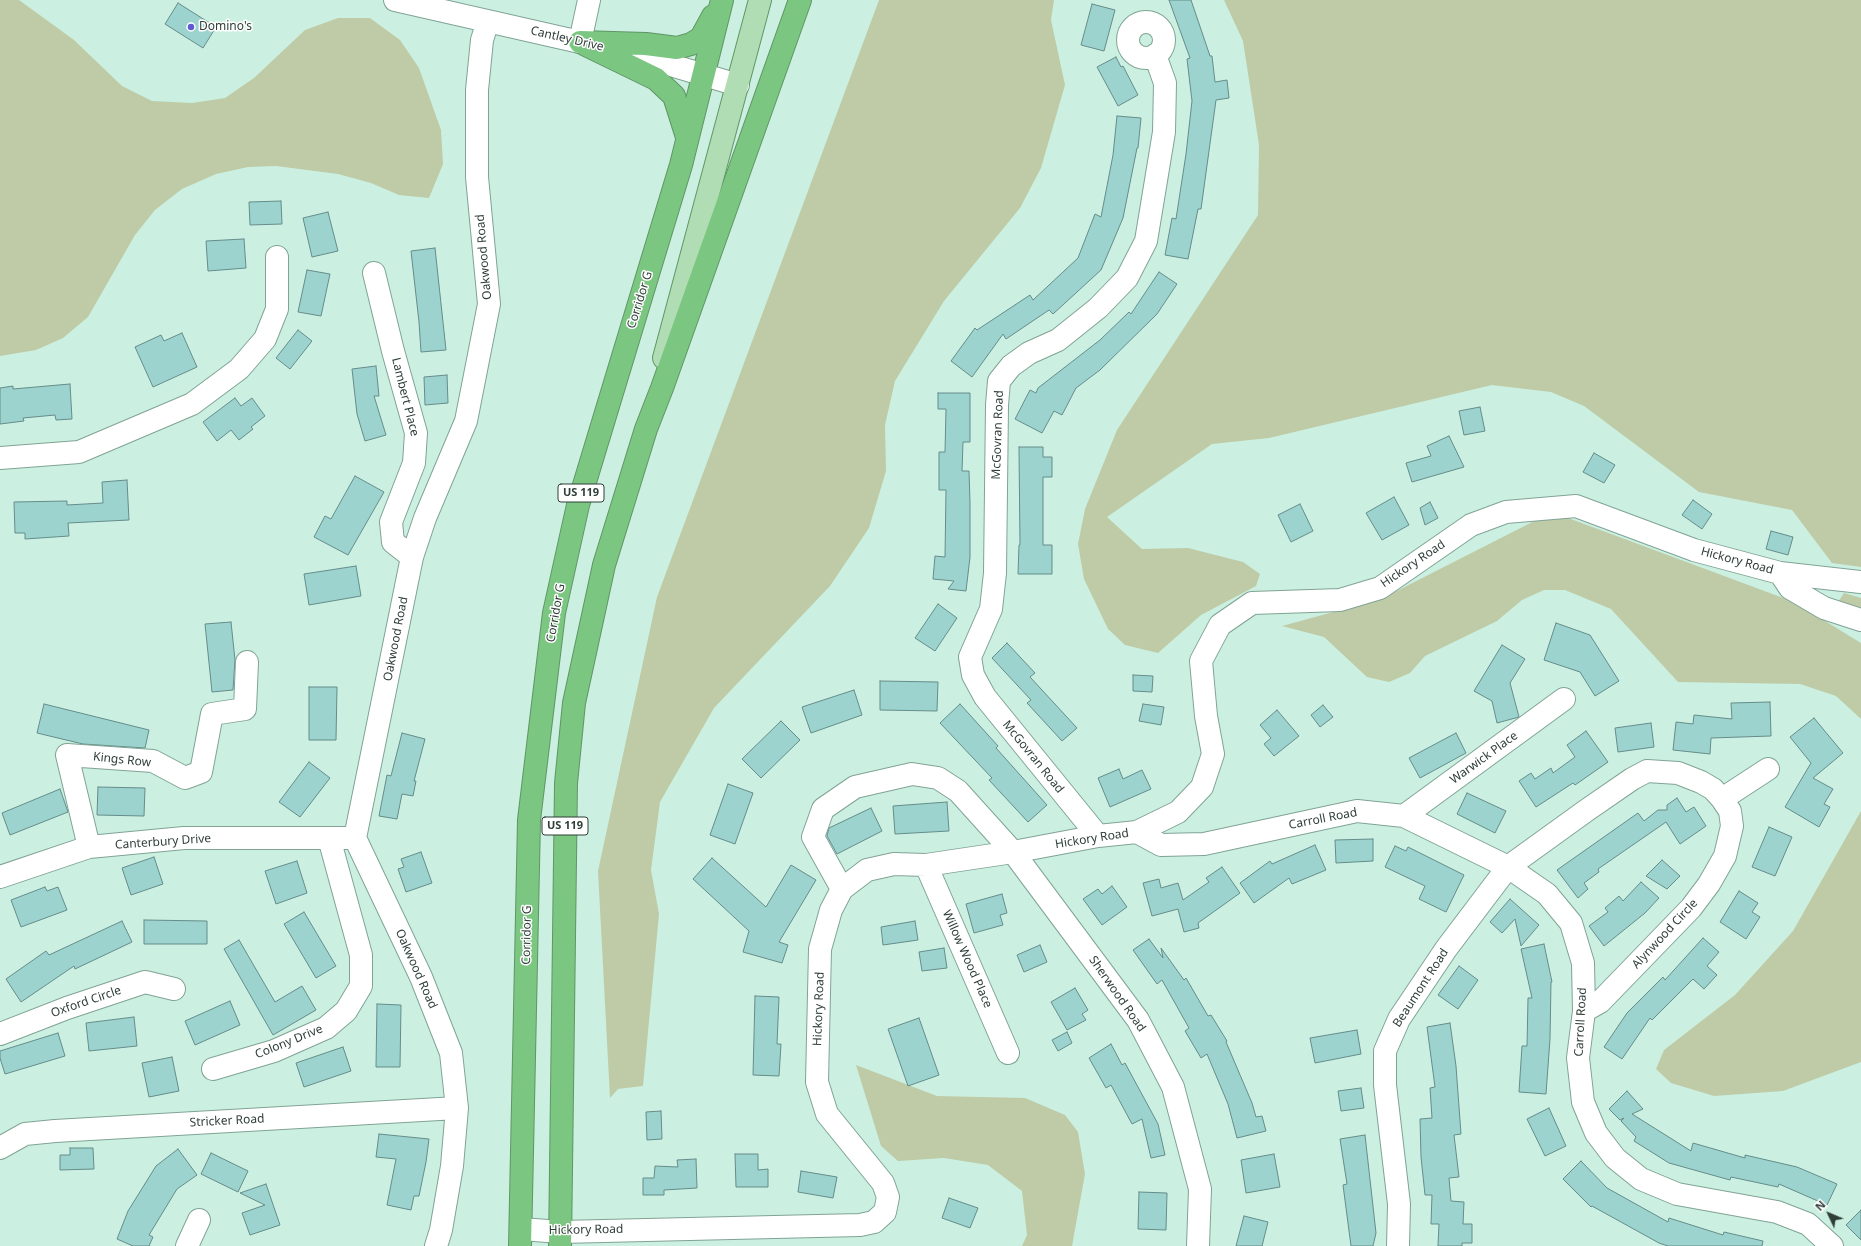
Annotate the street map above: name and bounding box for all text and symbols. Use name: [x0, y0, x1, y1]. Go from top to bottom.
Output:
place label: Domino's: [199, 20, 252, 34]
marker: Domino's: [186, 22, 196, 32]
street label: Cantley Drive: [529, 24, 605, 54]
street label: Oakwood Road: [473, 214, 495, 300]
street label: Corridor G: [624, 270, 656, 330]
street label: Lambert Place: [388, 356, 422, 438]
street label: McGovran Road: [989, 390, 1007, 480]
road number: US 119: [558, 484, 604, 502]
street label: Hickory Road: [1378, 537, 1448, 591]
street label: Hickory Road: [1699, 544, 1775, 578]
street label: Corridor G: [544, 583, 568, 643]
street label: Oakwood Road: [381, 596, 411, 682]
street label: McGovran Road: [999, 718, 1067, 796]
street label: Warwick Place: [1447, 729, 1521, 787]
street label: Kings Row: [92, 750, 152, 770]
street label: Carroll Road: [1288, 805, 1358, 833]
road number: US 119: [542, 817, 588, 835]
street label: Hickory Road: [1054, 826, 1130, 852]
street label: Canterbury Drive: [114, 831, 212, 853]
street label: Alynwood Circle: [1629, 896, 1701, 972]
street label: Corridor G: [519, 905, 535, 965]
street label: Willow Wood Place: [939, 908, 995, 1010]
street label: Oakwood Road: [392, 927, 440, 1011]
street label: Beaumont Road: [1390, 946, 1452, 1030]
street label: Sherwood Road: [1086, 953, 1148, 1035]
street label: Hickory Road: [811, 972, 827, 1046]
street label: Oxford Circle: [49, 983, 123, 1021]
street label: Carroll Road: [1572, 987, 1590, 1057]
street label: Colony Drive: [253, 1022, 325, 1062]
street label: Stricker Road: [189, 1112, 265, 1130]
north arrow: [1809, 1194, 1849, 1234]
text: N: [1811, 1197, 1829, 1214]
street label: Hickory Road: [549, 1222, 623, 1238]

